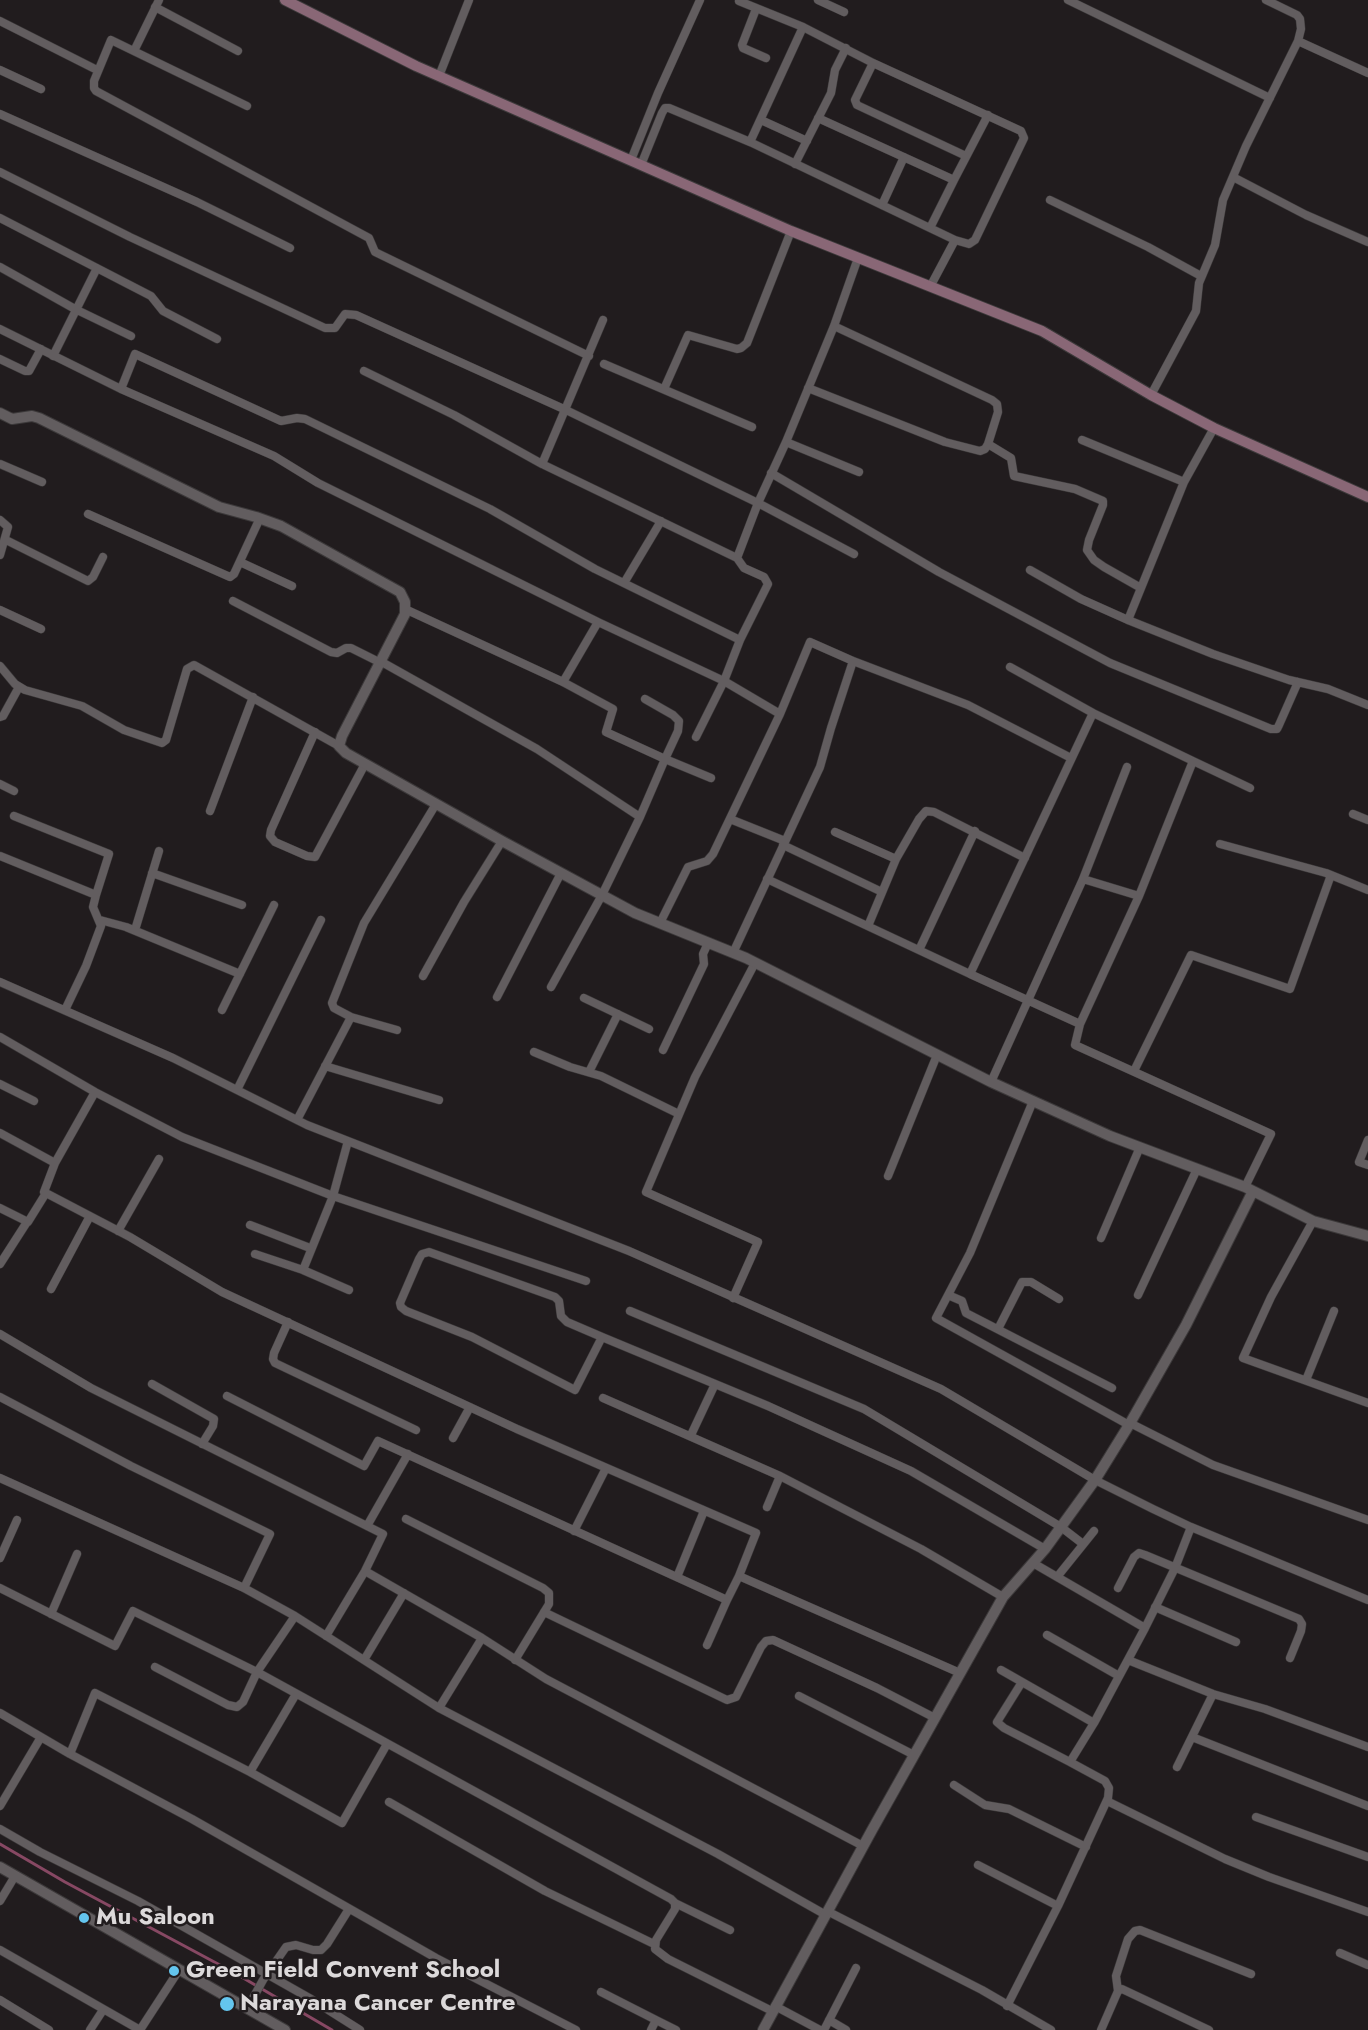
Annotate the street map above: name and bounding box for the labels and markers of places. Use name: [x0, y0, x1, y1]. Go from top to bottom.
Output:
place label: Mu Saloon: [96, 1904, 215, 1932]
marker: Mu Saloon: [77, 1911, 91, 1925]
place label: Green Field Convent School: [186, 1957, 500, 1985]
marker: Green Field Convent School: [167, 1964, 181, 1978]
place label: Narayana Cancer Centre: [240, 1990, 516, 2018]
marker: Narayana Cancer Centre: [218, 1995, 236, 2013]

